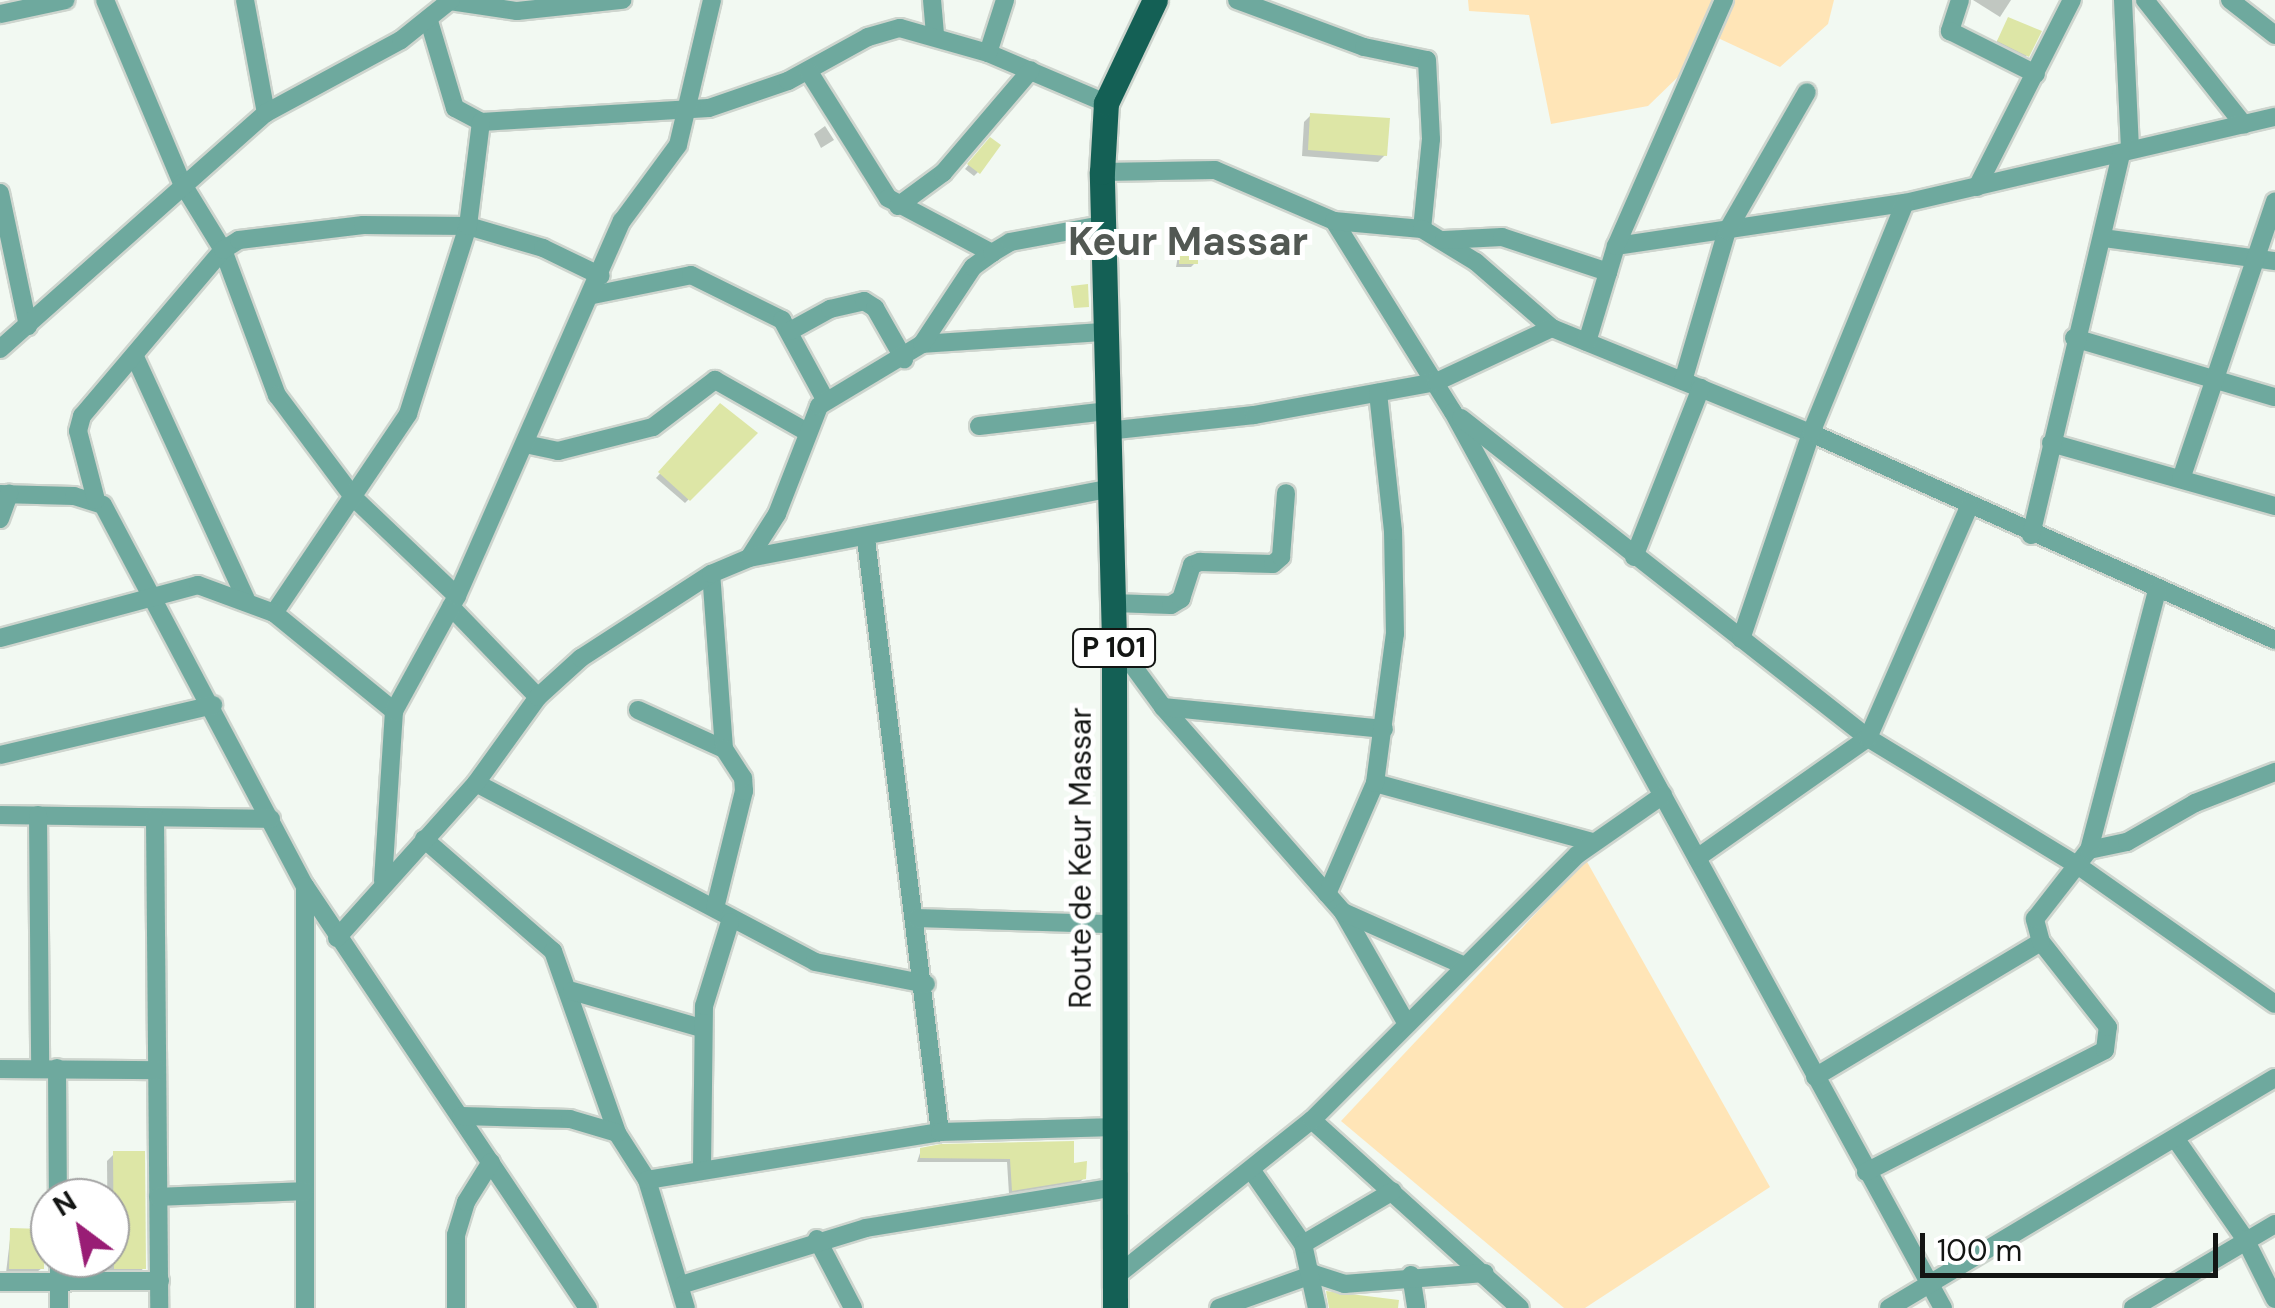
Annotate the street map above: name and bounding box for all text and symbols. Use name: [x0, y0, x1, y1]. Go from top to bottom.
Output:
district label: Keur Massar: [1068, 217, 1308, 265]
road number: P 101: [1072, 625, 1156, 671]
street label: Route de Keur Massar: [1063, 707, 1099, 1009]
north arrow: [30, 1178, 130, 1278]
text: N: [46, 1183, 83, 1225]
scale bar: [1925, 1213, 2222, 1275]
text: 100 m: [1937, 1231, 2022, 1270]

